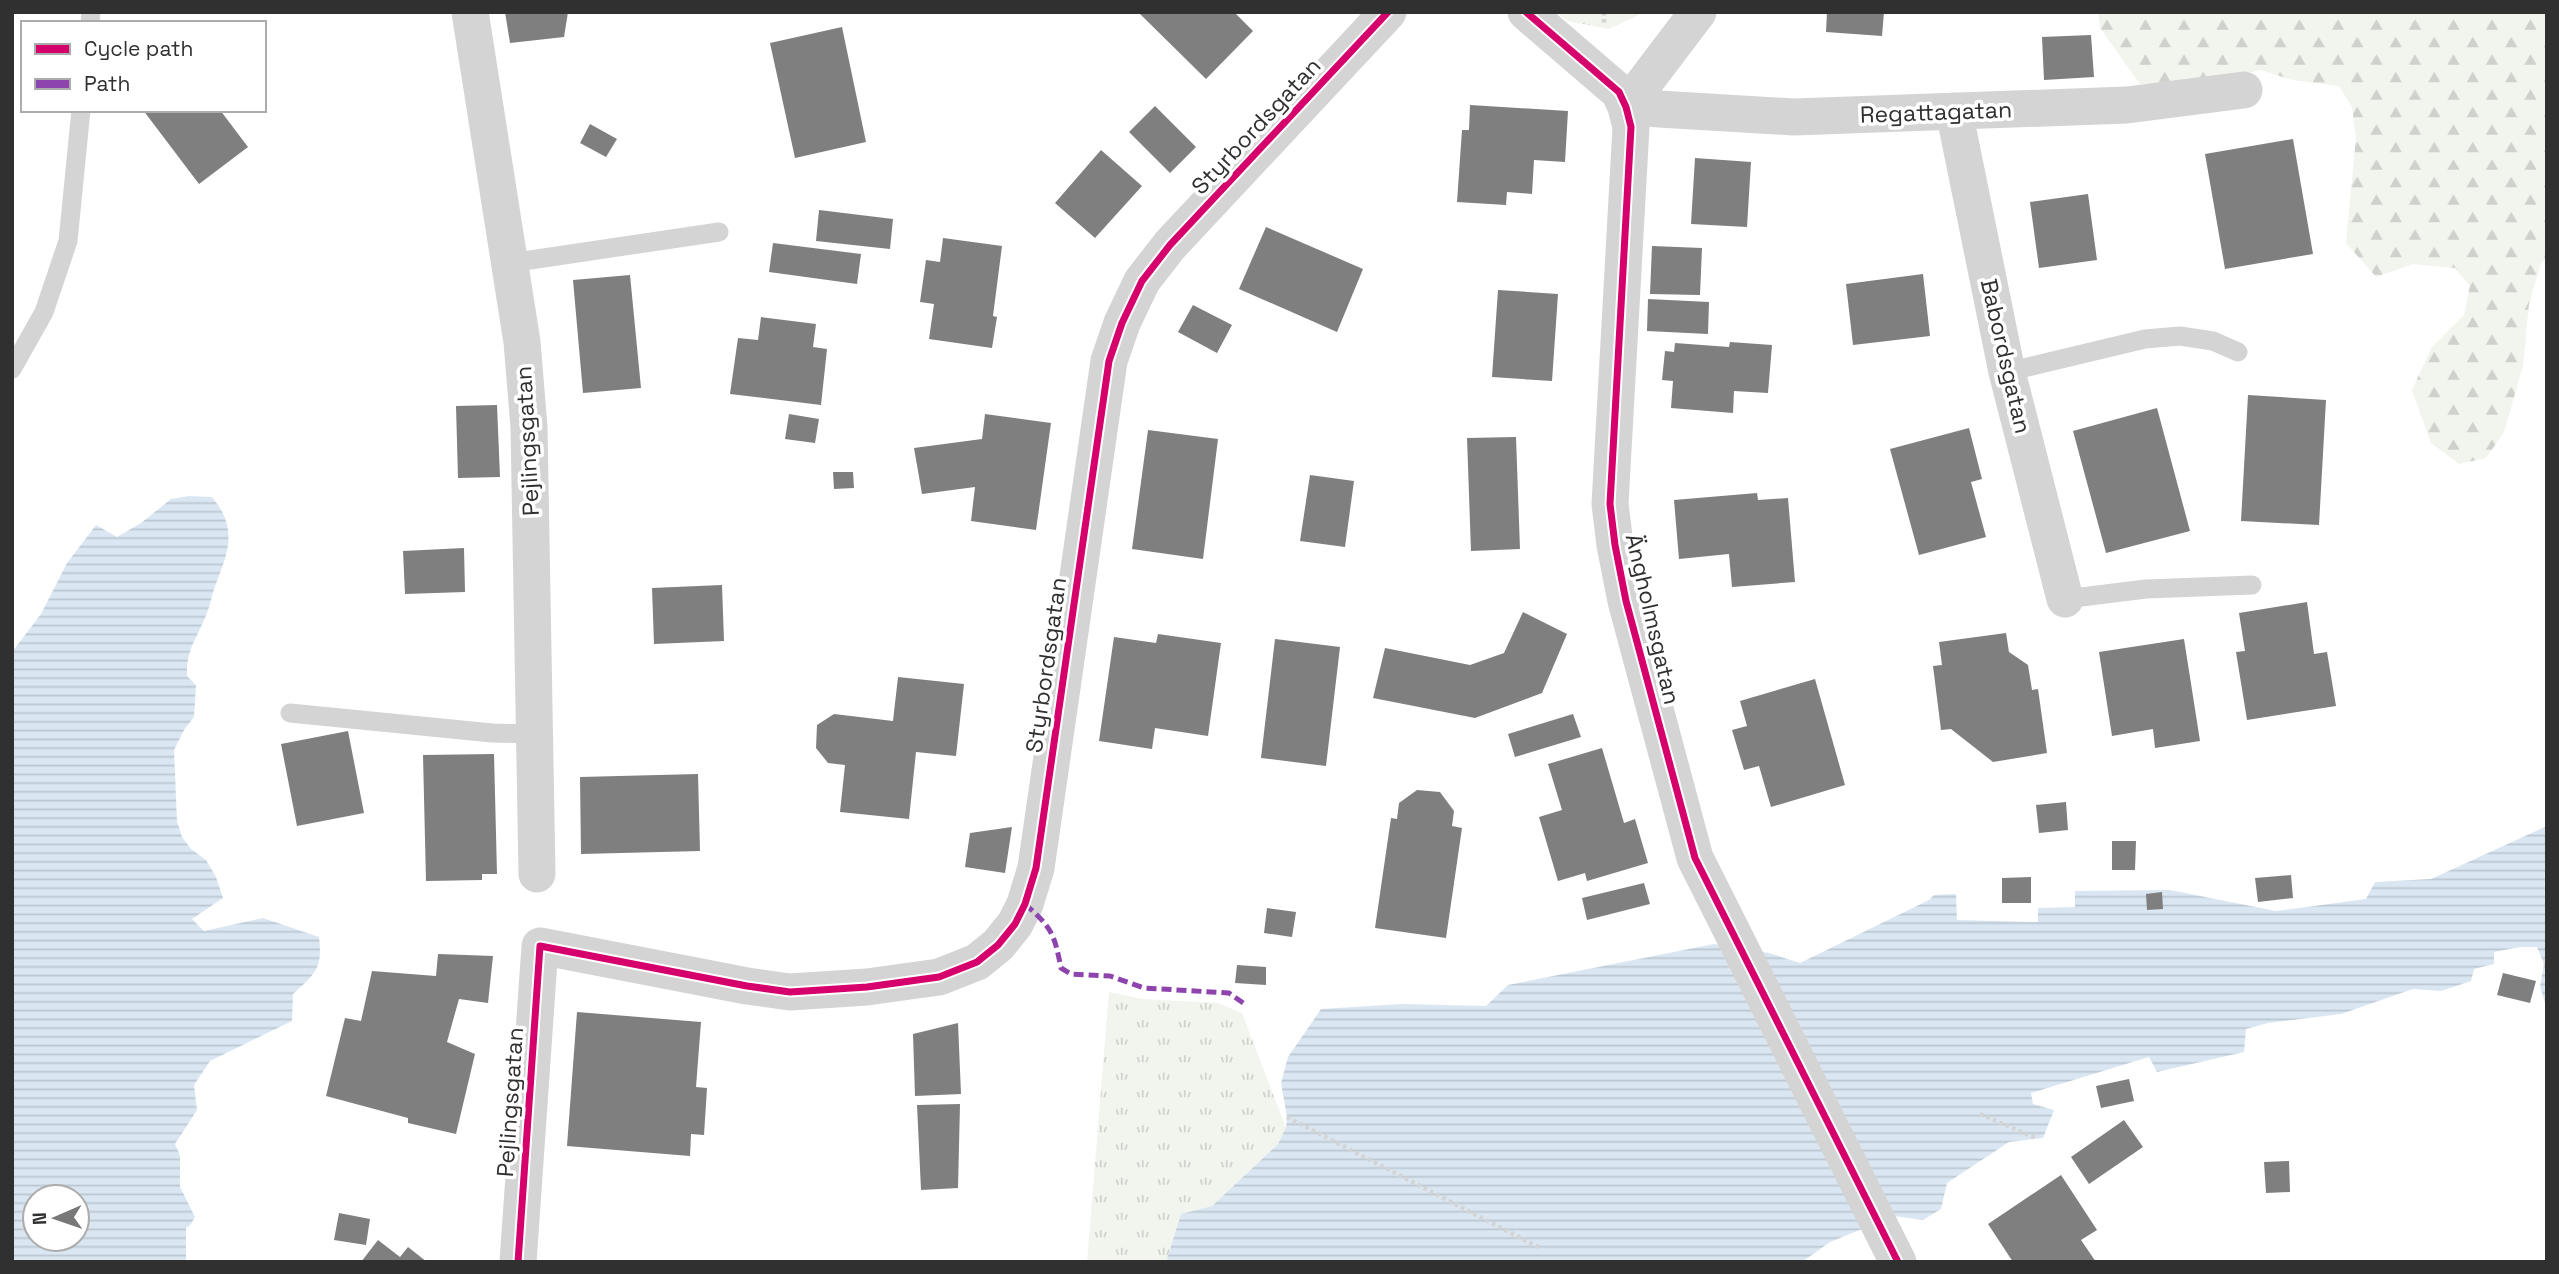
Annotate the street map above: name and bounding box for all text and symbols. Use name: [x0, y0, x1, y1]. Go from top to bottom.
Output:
legend: [21, 21, 266, 112]
text: Cycle path: [84, 35, 193, 62]
street label: Styrbordsgatan: [1185, 51, 1327, 201]
text: Path: [84, 70, 130, 97]
street label: Regattagatan: [1859, 94, 2013, 130]
street label: Babordsgatan: [1974, 276, 2038, 436]
street label: Pejlingsgatan: [508, 365, 546, 517]
street label: Ängholmsgatan: [1619, 531, 1687, 707]
street label: Styrbordsgatan: [1019, 575, 1073, 755]
street label: Pejlingsgatan: [490, 1026, 530, 1178]
north arrow: [21, 1183, 91, 1253]
text: N: [27, 1212, 52, 1225]

